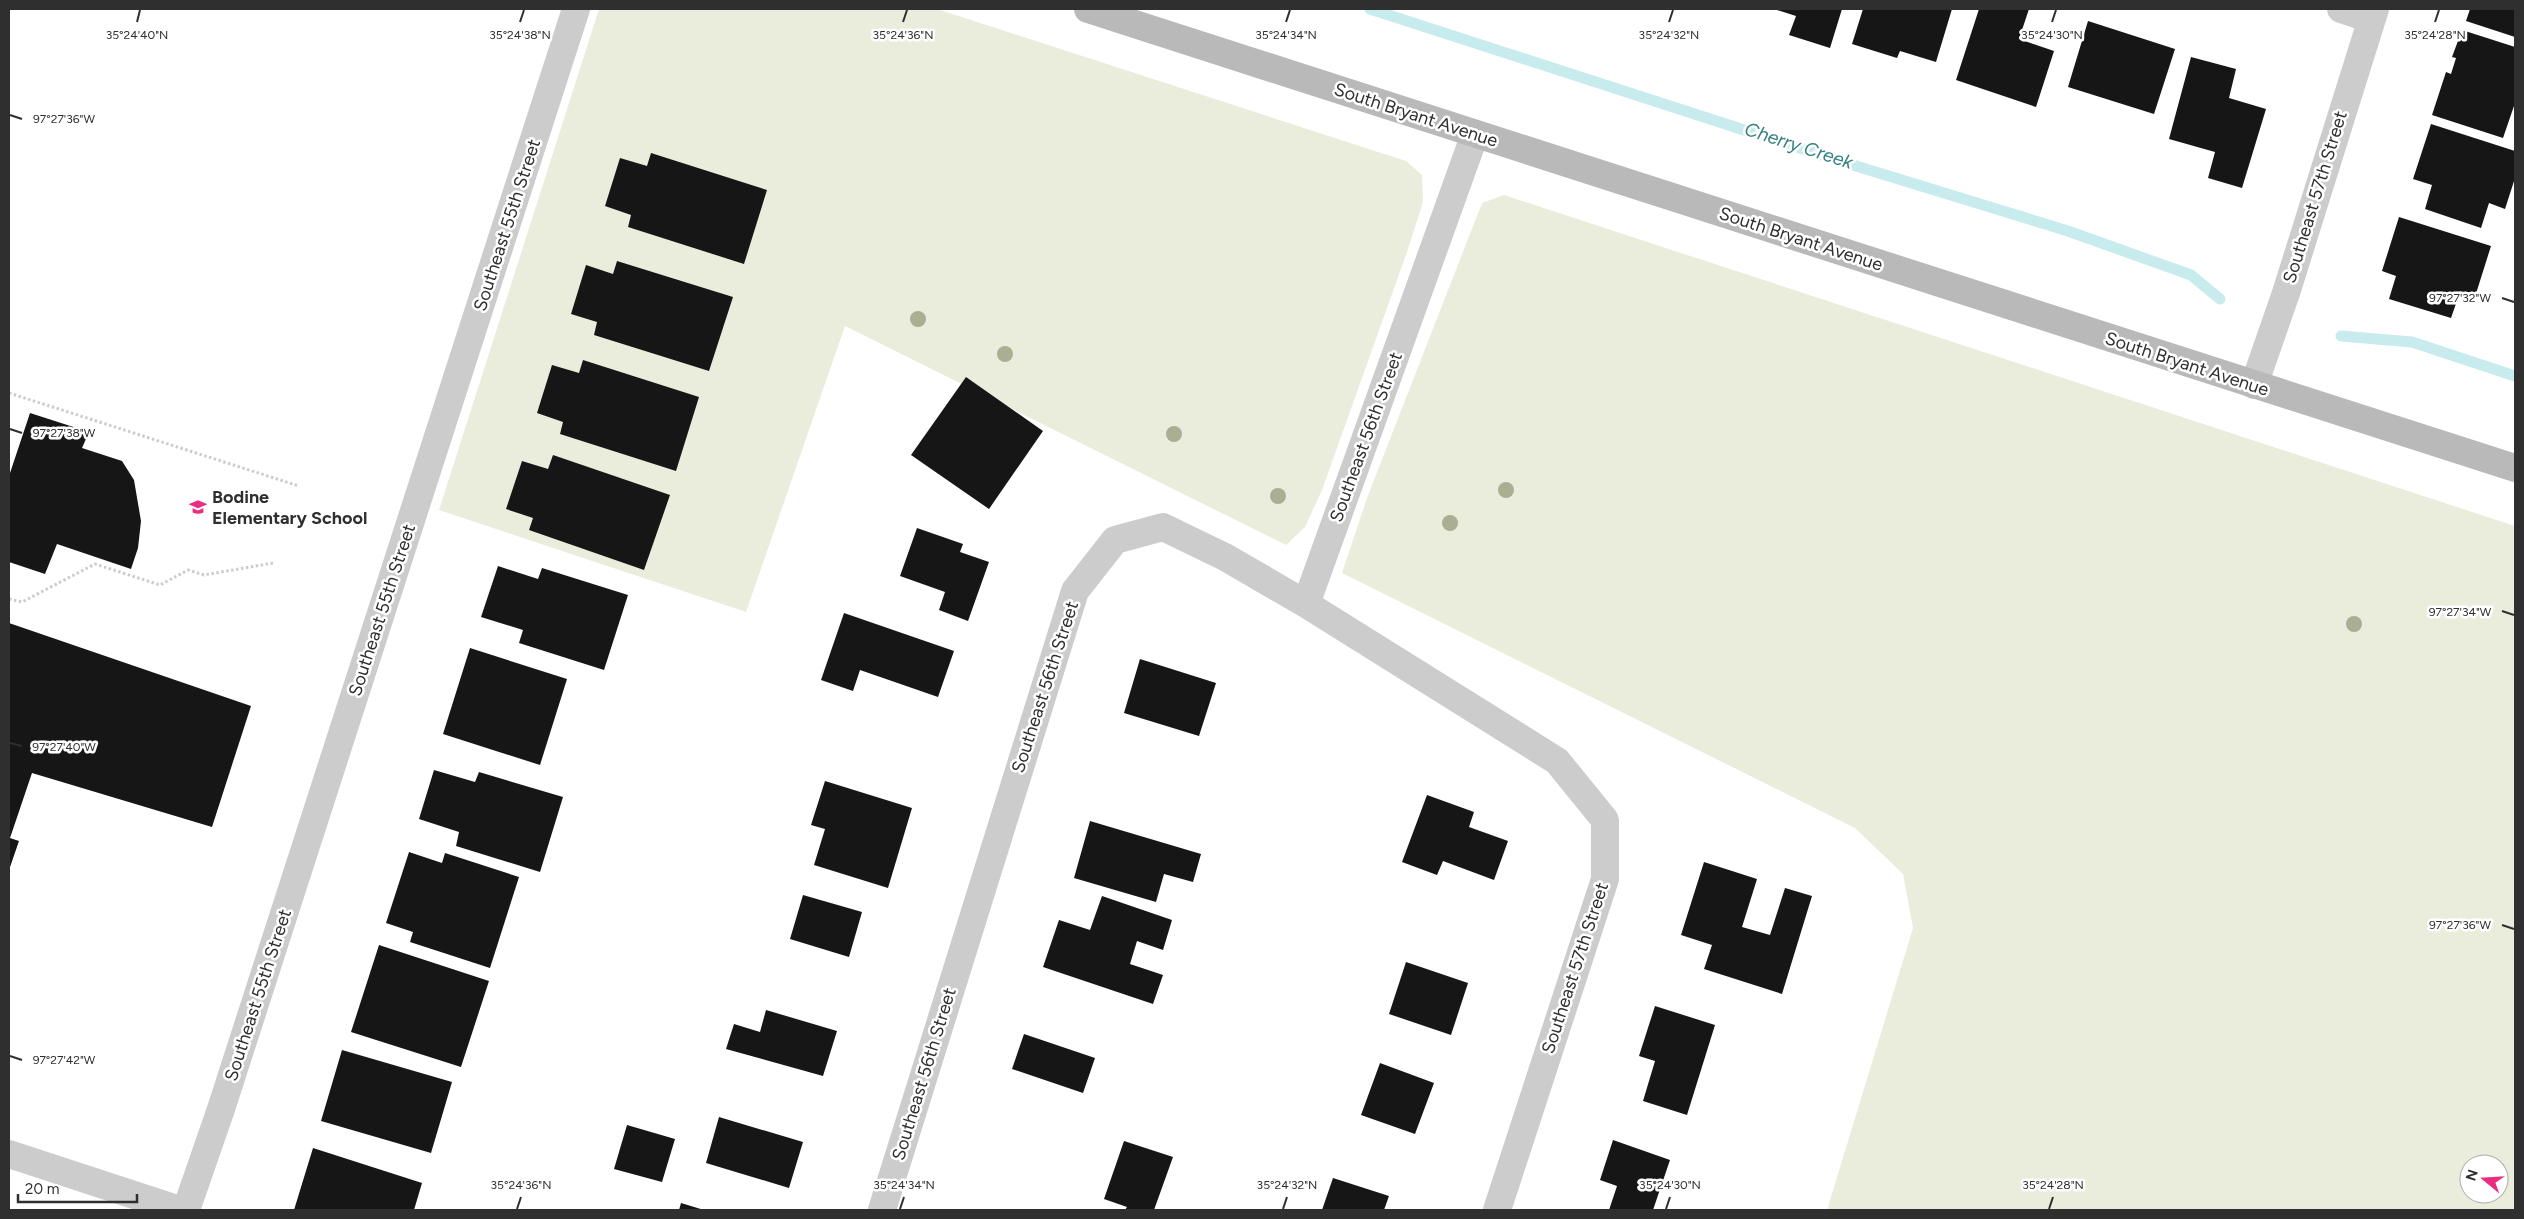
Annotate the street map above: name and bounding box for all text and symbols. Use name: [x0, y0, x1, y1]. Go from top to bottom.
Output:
text: 35°24'40"N: [106, 28, 168, 42]
text: 35°24'38"N: [489, 28, 551, 42]
text: 35°24'36"N: [873, 28, 933, 42]
text: 35°24'34"N: [1255, 28, 1317, 42]
text: 35°24'32"N: [1639, 28, 1699, 42]
text: 35°24'30"N: [2021, 28, 2083, 42]
text: 35°24'28"N: [2404, 28, 2466, 42]
street label: South Bryant Avenue: [1332, 78, 1501, 152]
street label: Southeast 57th Street: [2278, 108, 2352, 286]
text: 97°27'36"W: [33, 112, 95, 126]
water label: Cherry Creek: [1742, 117, 1857, 174]
street label: Southeast 55th Street: [469, 136, 545, 314]
street label: South Bryant Avenue: [1717, 202, 1886, 276]
text: 97°27'32"W: [2429, 291, 2491, 305]
street label: South Bryant Avenue: [2103, 327, 2272, 401]
street label: Southeast 56th Street: [1325, 349, 1407, 525]
text: 97°27'38"W: [33, 426, 96, 440]
place label: Bodine Elementary School: [212, 486, 367, 529]
school or university icon: Bodine Elementary School: [188, 497, 208, 517]
street label: Southeast 55th Street: [344, 521, 420, 699]
street label: Southeast 56th Street: [1007, 598, 1083, 776]
text: 97°27'34"W: [2429, 605, 2492, 619]
text: 97°27'40"W: [32, 740, 96, 754]
street label: Southeast 57th Street: [1537, 879, 1613, 1056]
street label: Southeast 55th Street: [220, 906, 296, 1084]
text: 97°27'36"W: [2429, 918, 2491, 932]
street label: Southeast 56th Street: [887, 985, 961, 1163]
text: 97°27'42"W: [33, 1053, 96, 1067]
north arrow: [2459, 1154, 2509, 1204]
text: N: [2462, 1167, 2482, 1183]
scale bar: [18, 1172, 136, 1204]
text: 35°24'36"N: [491, 1178, 551, 1192]
text: 35°24'34"N: [873, 1178, 935, 1192]
text: 35°24'32"N: [1257, 1178, 1317, 1192]
text: 35°24'30"N: [1639, 1178, 1701, 1192]
text: 35°24'28"N: [2022, 1178, 2084, 1192]
text: 20 m: [25, 1180, 59, 1198]

